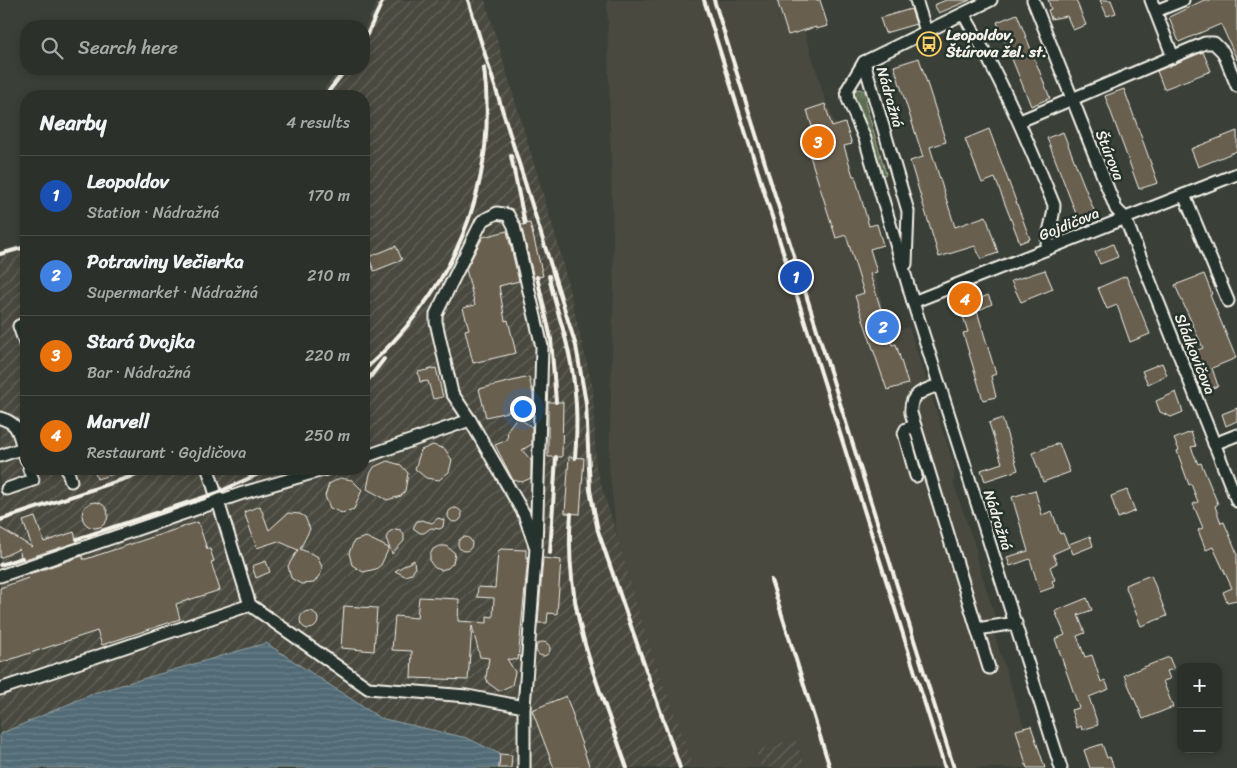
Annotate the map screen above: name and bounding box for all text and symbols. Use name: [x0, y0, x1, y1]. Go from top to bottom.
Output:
search box: [20, 20, 370, 75]
place label: Leopoldov, Štúrova žel. st.: [945, 22, 1047, 65]
text: Search here: [78, 31, 178, 64]
bus stop icon: Leopoldov, Štúrova žel. st.: [916, 31, 942, 57]
icon: search: [38, 34, 66, 62]
street label: Nádražná: [869, 63, 911, 131]
text: Nearby: [40, 104, 106, 142]
text: 4 results: [286, 108, 350, 137]
pin: 3: [802, 123, 834, 161]
street label: Štúrova: [1088, 126, 1132, 185]
text: Leopoldov: [87, 165, 169, 198]
text: 1: [53, 181, 59, 210]
text: 170 m: [307, 181, 350, 210]
text: Station · Nádražná: [87, 198, 219, 227]
street label: Gojdičova: [1035, 200, 1104, 248]
text: Potraviny Večierka: [87, 245, 244, 278]
pin: 1: [780, 258, 812, 296]
text: 2: [51, 261, 61, 290]
text: 210 m: [307, 261, 350, 290]
text: Supermarket · Nádražná: [87, 278, 258, 307]
pin: 4: [949, 280, 981, 318]
pin: 2: [867, 308, 899, 346]
street label: Sládkovičova: [1167, 310, 1223, 399]
text: Stará Dvojka: [87, 325, 195, 358]
text: 3: [52, 341, 60, 370]
text: 220 m: [305, 341, 350, 370]
text: Bar · Nádražná: [87, 358, 191, 387]
your location: [510, 396, 536, 422]
text: Marvell: [87, 405, 149, 438]
text: 4: [51, 421, 61, 450]
text: 250 m: [304, 421, 350, 450]
text: Restaurant · Gojdičova: [87, 438, 246, 467]
street label: Nádražná: [976, 486, 1020, 554]
map controls: [1177, 663, 1222, 753]
button: +: [1177, 663, 1222, 708]
button: −: [1177, 708, 1222, 753]

